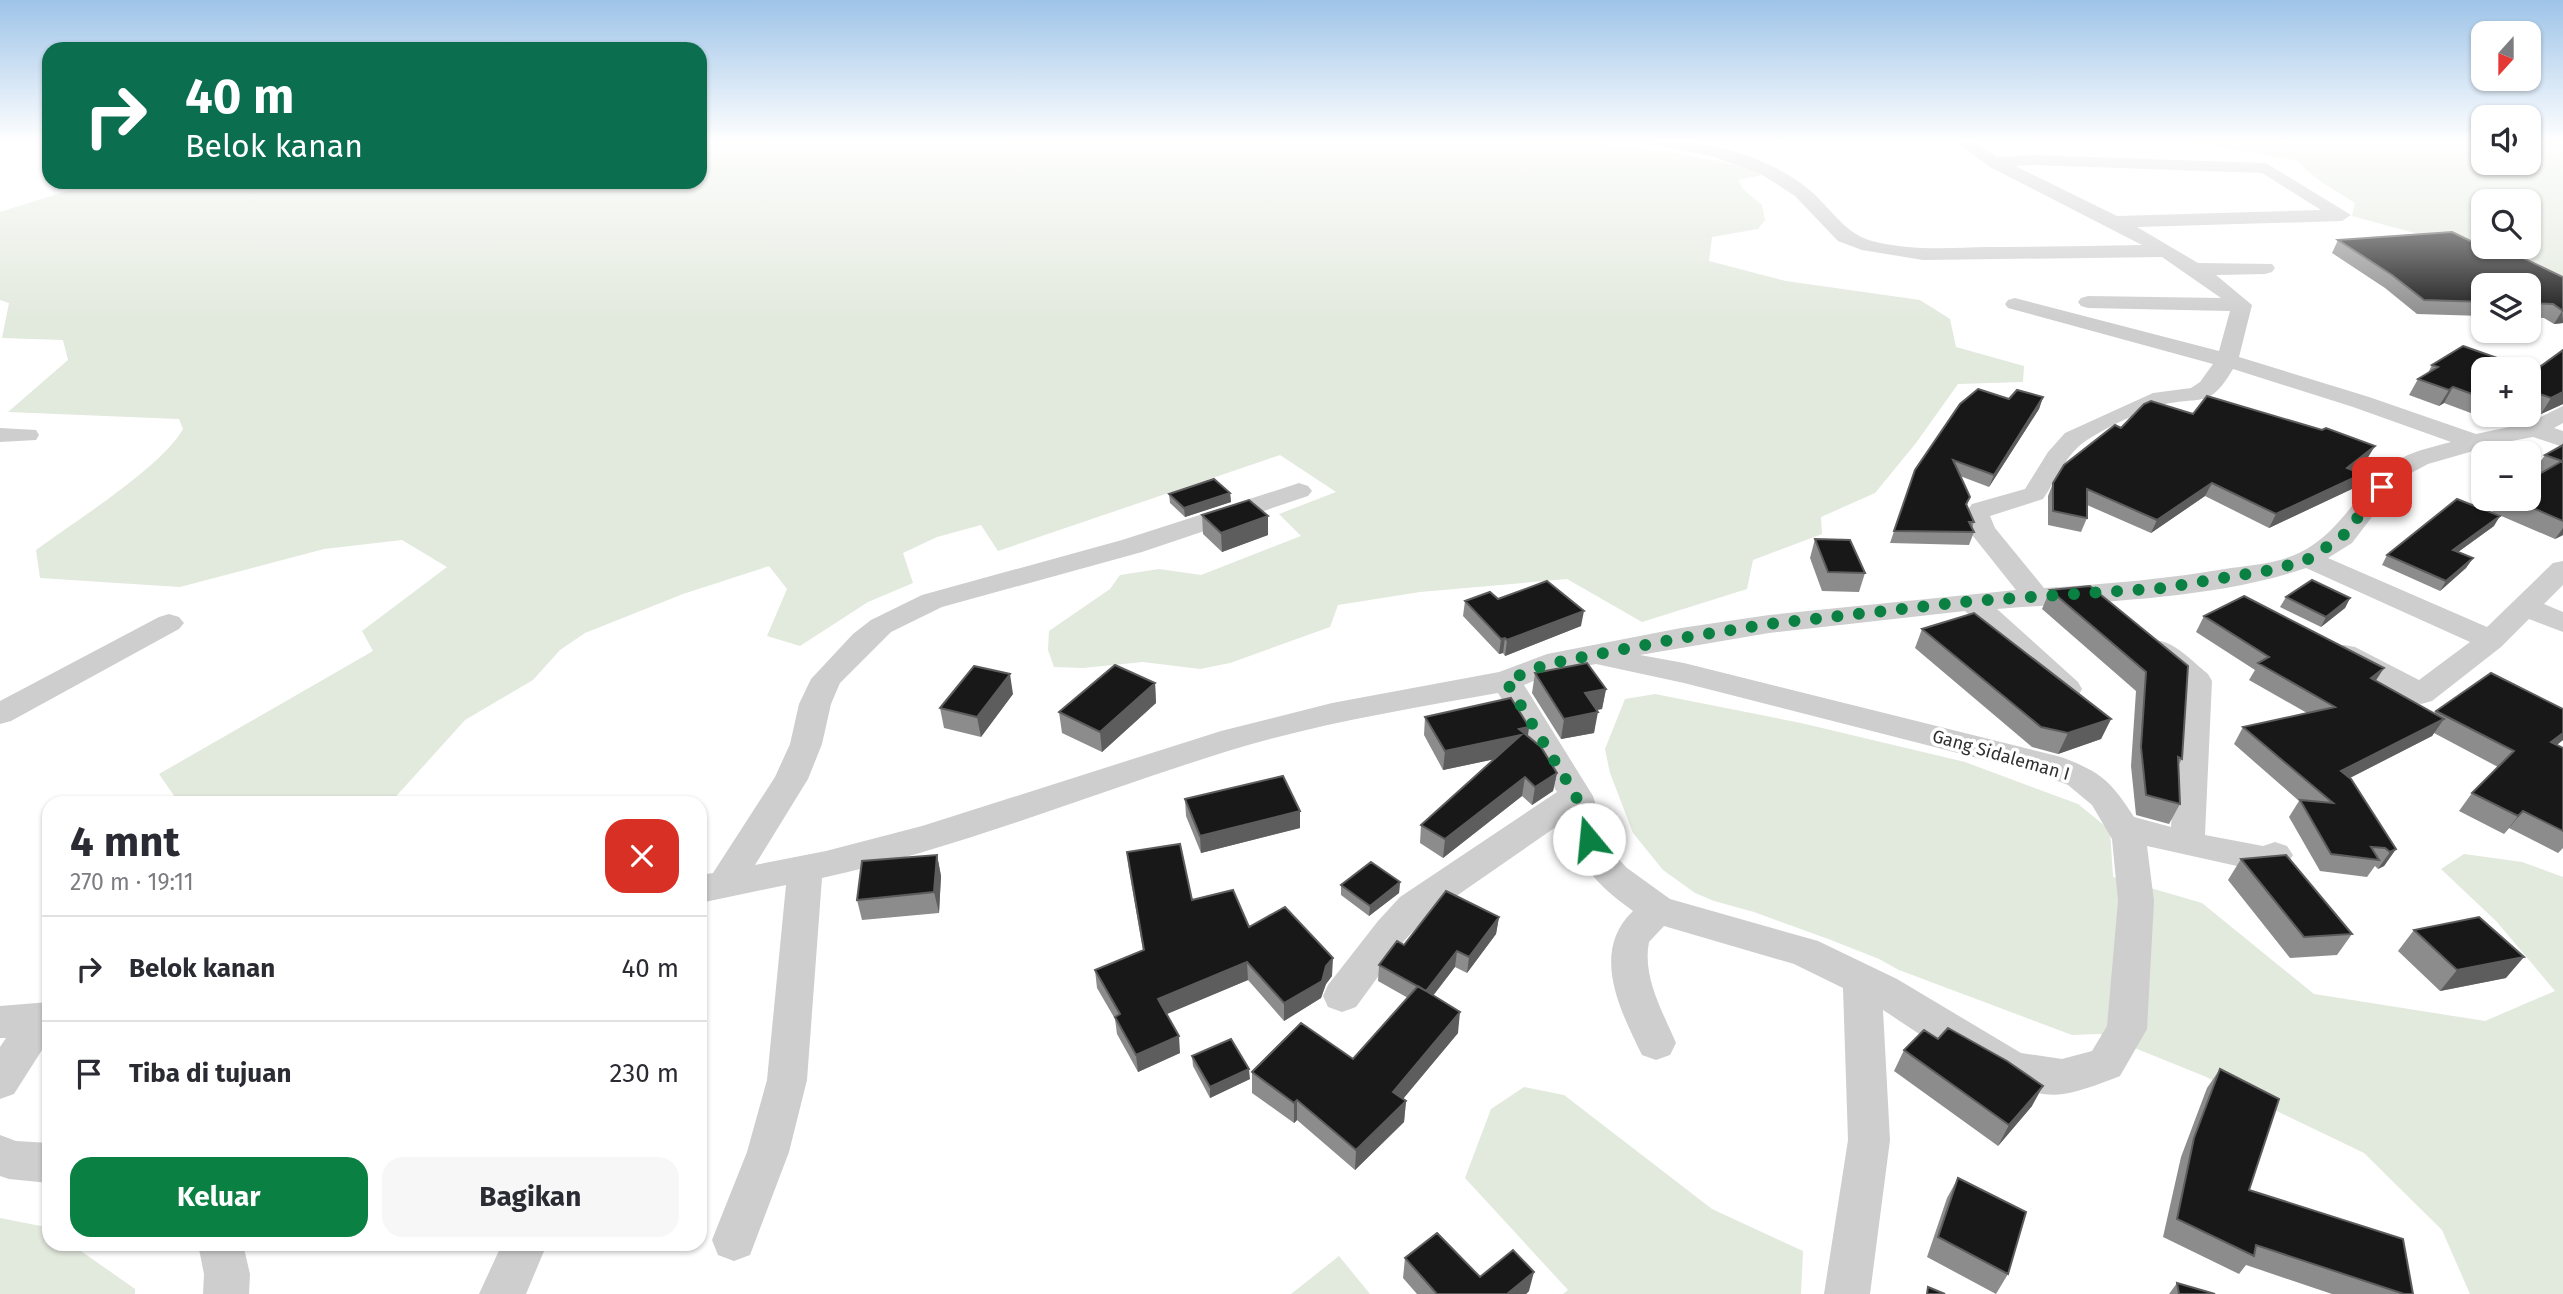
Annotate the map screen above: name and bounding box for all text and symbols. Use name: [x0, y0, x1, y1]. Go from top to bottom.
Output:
north arrow: [2471, 21, 2541, 91]
map controls: [2471, 21, 2541, 511]
text: 40 m: [185, 67, 294, 126]
icon: right: [70, 70, 161, 161]
button: sound: [2471, 105, 2541, 175]
text: Belok kanan: [185, 127, 363, 165]
button: search: [2471, 189, 2541, 259]
button: layers: [2471, 273, 2541, 343]
button: +: [2471, 357, 2541, 427]
button: −: [2471, 441, 2541, 511]
pin: [2352, 457, 2412, 517]
icon: arrive: [2363, 468, 2401, 506]
street label: Gang Sidaleman I: [1930, 725, 2072, 785]
position arrow: [1552, 802, 1626, 876]
text: 4 mnt: [70, 817, 180, 867]
button: close: [605, 819, 679, 893]
text: 270 m · 19:11: [70, 868, 194, 896]
icon: right: [70, 950, 108, 988]
text: Belok kanan: [129, 953, 275, 984]
text: 40 m: [621, 953, 679, 984]
icon: arrive: [70, 1055, 108, 1093]
text: Tiba di tujuan: [129, 1058, 291, 1089]
text: 230 m: [610, 1058, 679, 1089]
button: Keluar: [70, 1157, 368, 1237]
button: Bagikan: [382, 1157, 679, 1237]

